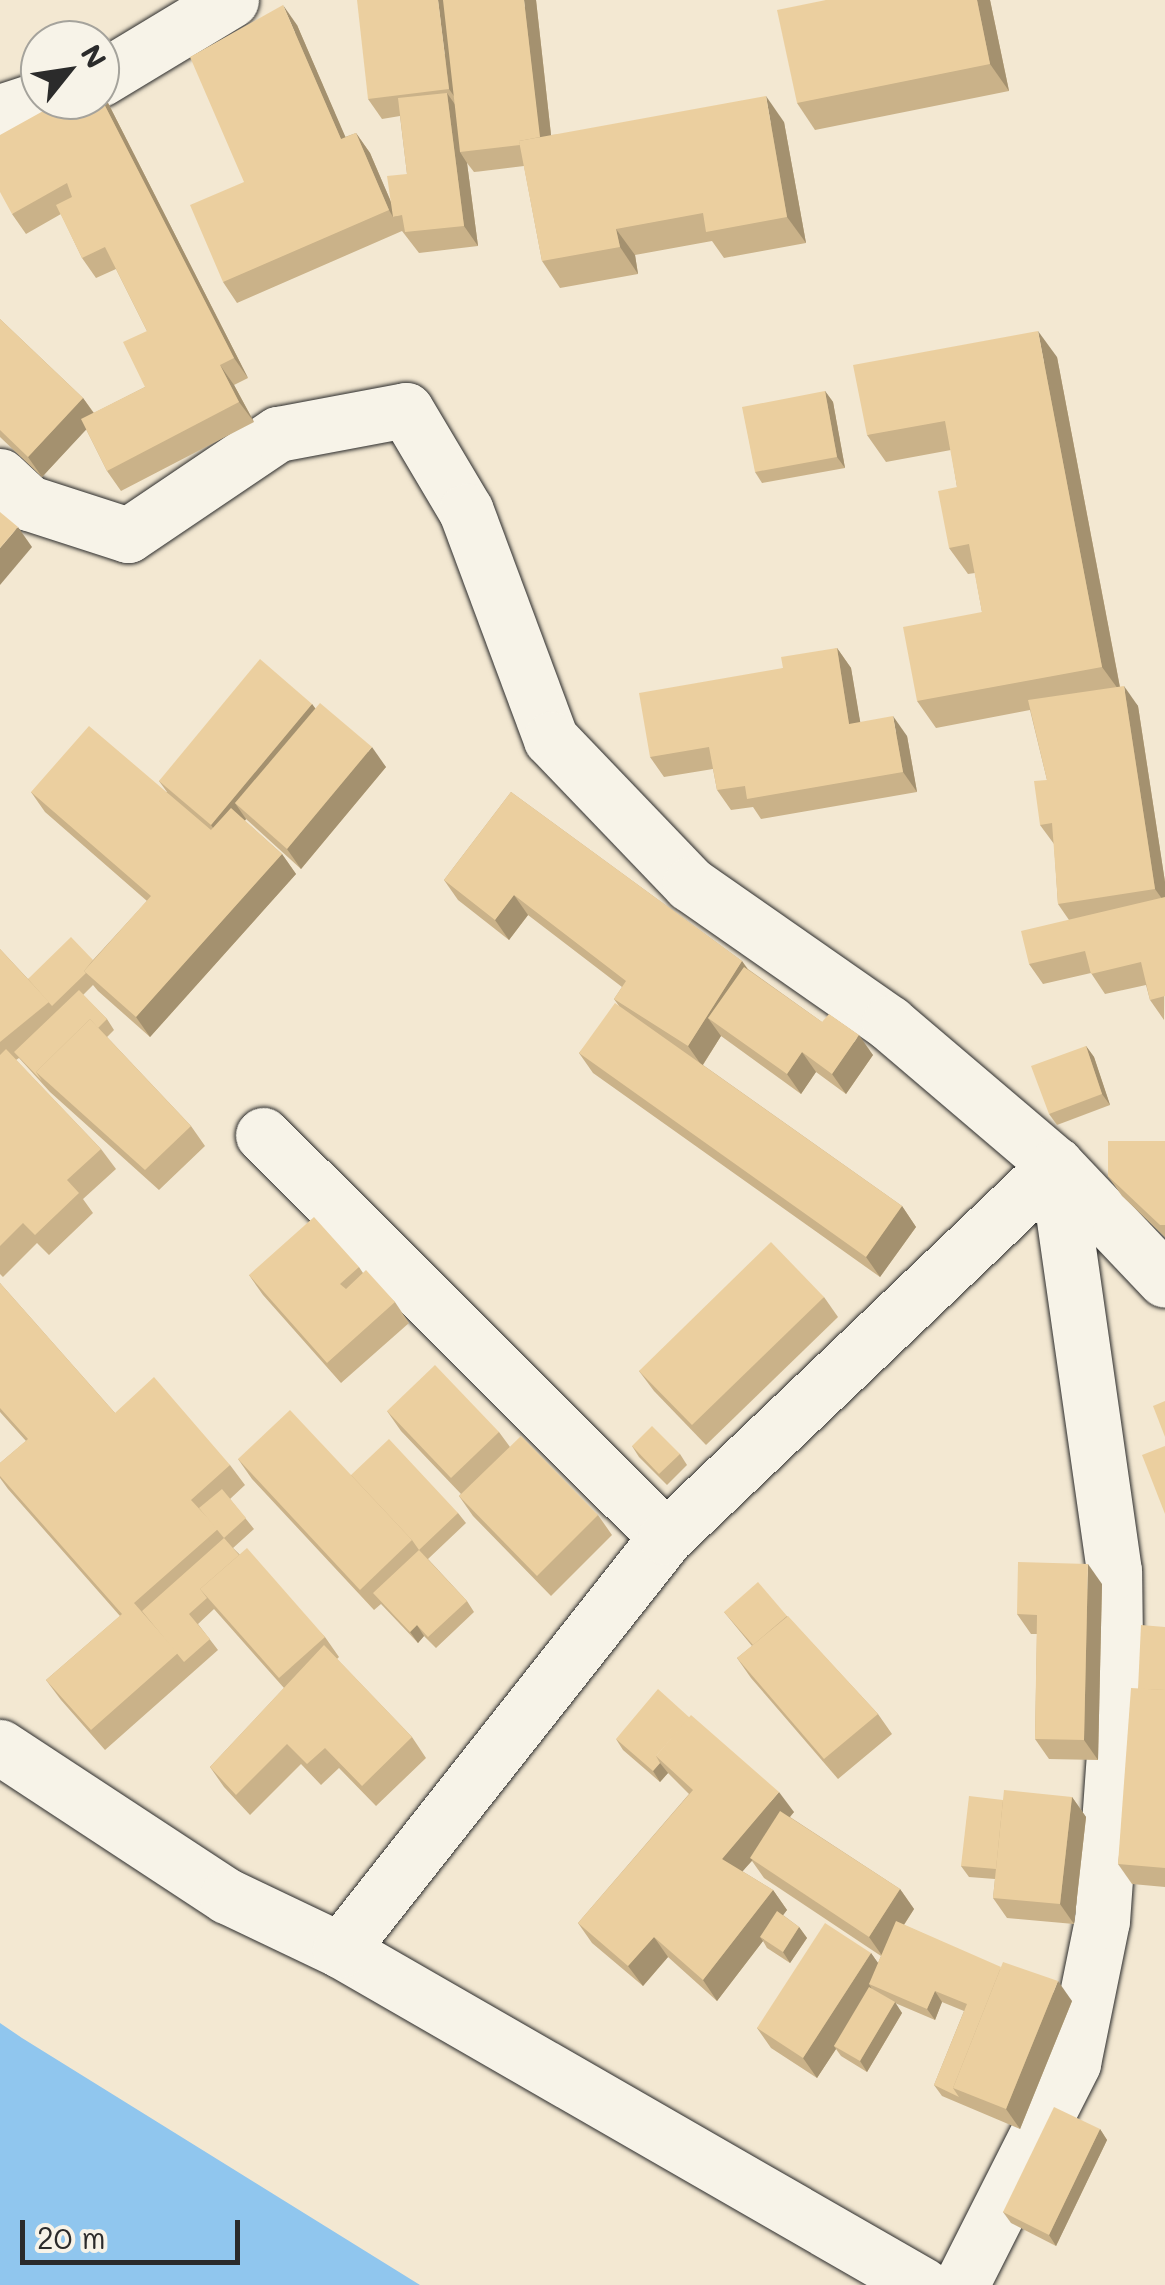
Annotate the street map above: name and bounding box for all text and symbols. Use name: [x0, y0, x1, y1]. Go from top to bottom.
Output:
north arrow: [20, 20, 120, 120]
text: N: [73, 38, 115, 74]
scale bar: [25, 2200, 245, 2262]
text: 20 m: [37, 2217, 106, 2257]

